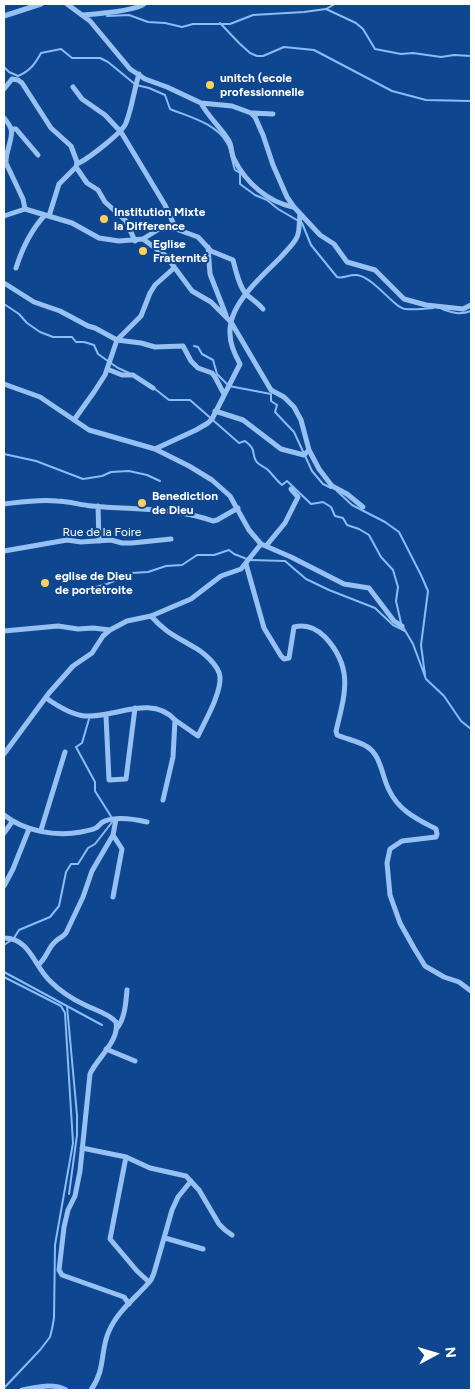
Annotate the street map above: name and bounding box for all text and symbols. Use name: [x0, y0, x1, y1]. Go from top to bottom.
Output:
place label: unitch (ecole professionnelle: [220, 71, 304, 99]
marker: unitch (ecole professionnelle: [204, 79, 216, 91]
place label: Institution Mixte la Difference: [114, 205, 205, 233]
marker: Institution Mixte la Difference: [98, 213, 110, 225]
place label: Eglise Fraternité: [153, 237, 208, 265]
marker: Eglise Fraternité: [137, 245, 149, 257]
place label: Benediction de Dieu: [152, 489, 218, 517]
marker: Benediction de Dieu: [136, 497, 148, 509]
street label: Rue de la Foire: [63, 525, 141, 539]
place label: eglise de Dieu de portetroite: [55, 569, 133, 597]
marker: eglise de Dieu de portetroite: [39, 577, 51, 589]
north arrow: [410, 1329, 460, 1379]
text: N: [441, 1346, 459, 1359]

